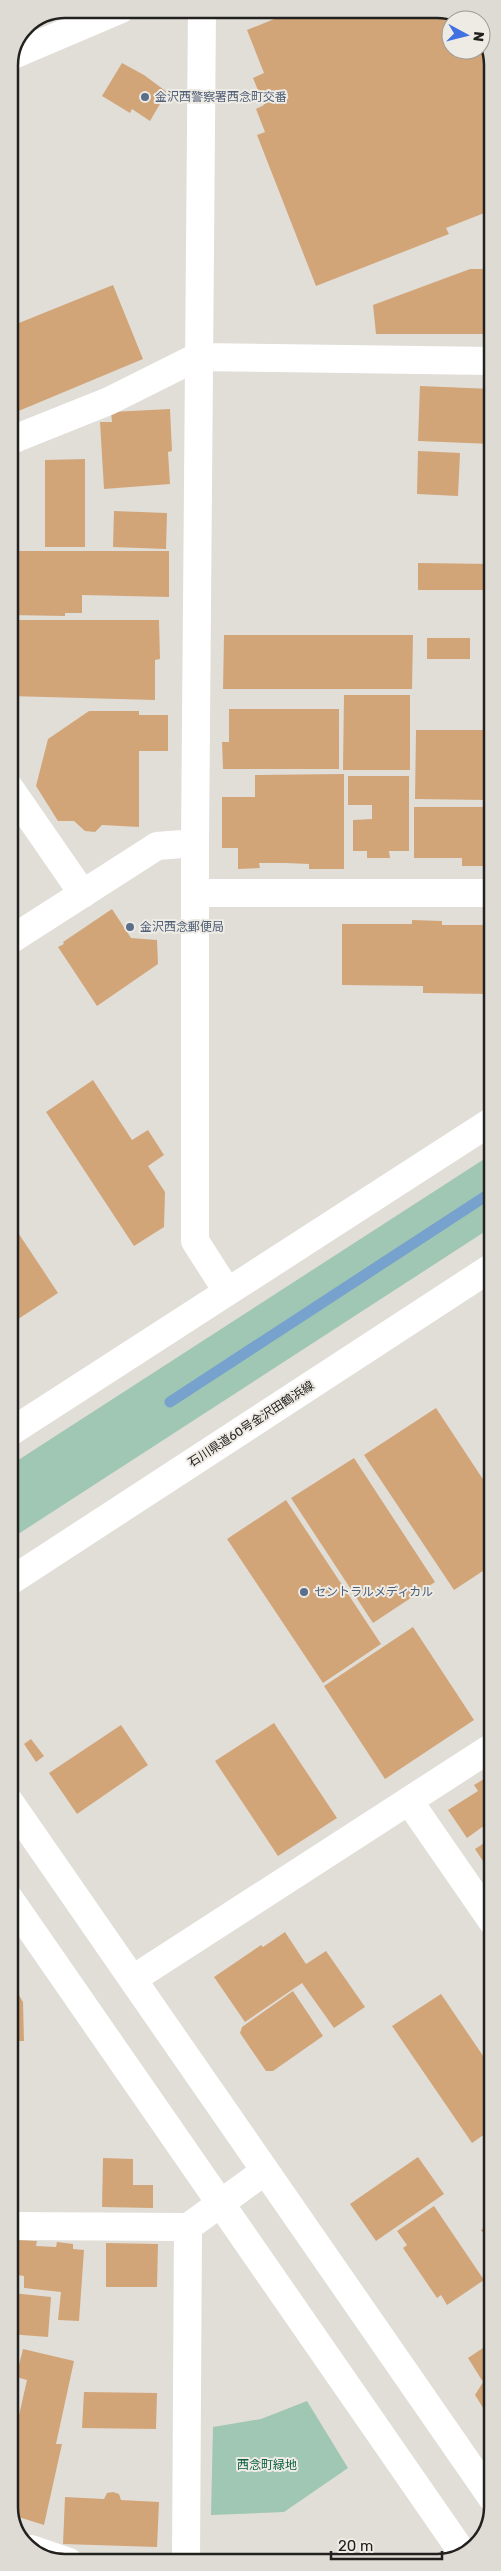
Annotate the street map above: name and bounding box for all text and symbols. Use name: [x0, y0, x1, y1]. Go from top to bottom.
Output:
north arrow: [441, 10, 491, 60]
text: N: [469, 30, 487, 43]
place label: 金沢西警察署西念町交番: [155, 90, 287, 104]
marker: 金沢西警察署西念町交番: [139, 91, 151, 103]
place label: 金沢西念郵便局: [140, 920, 224, 934]
marker: 金沢西念郵便局: [124, 921, 136, 933]
street label: 石川県道60号金沢田鶴浜線: [186, 1378, 316, 1470]
place label: セントラルメディカル: [314, 1585, 433, 1599]
marker: セントラルメディカル: [298, 1586, 310, 1598]
park label: 西念町緑地: [237, 2458, 297, 2472]
scale bar: [331, 2528, 442, 2560]
text: 20 m: [338, 2537, 373, 2555]

